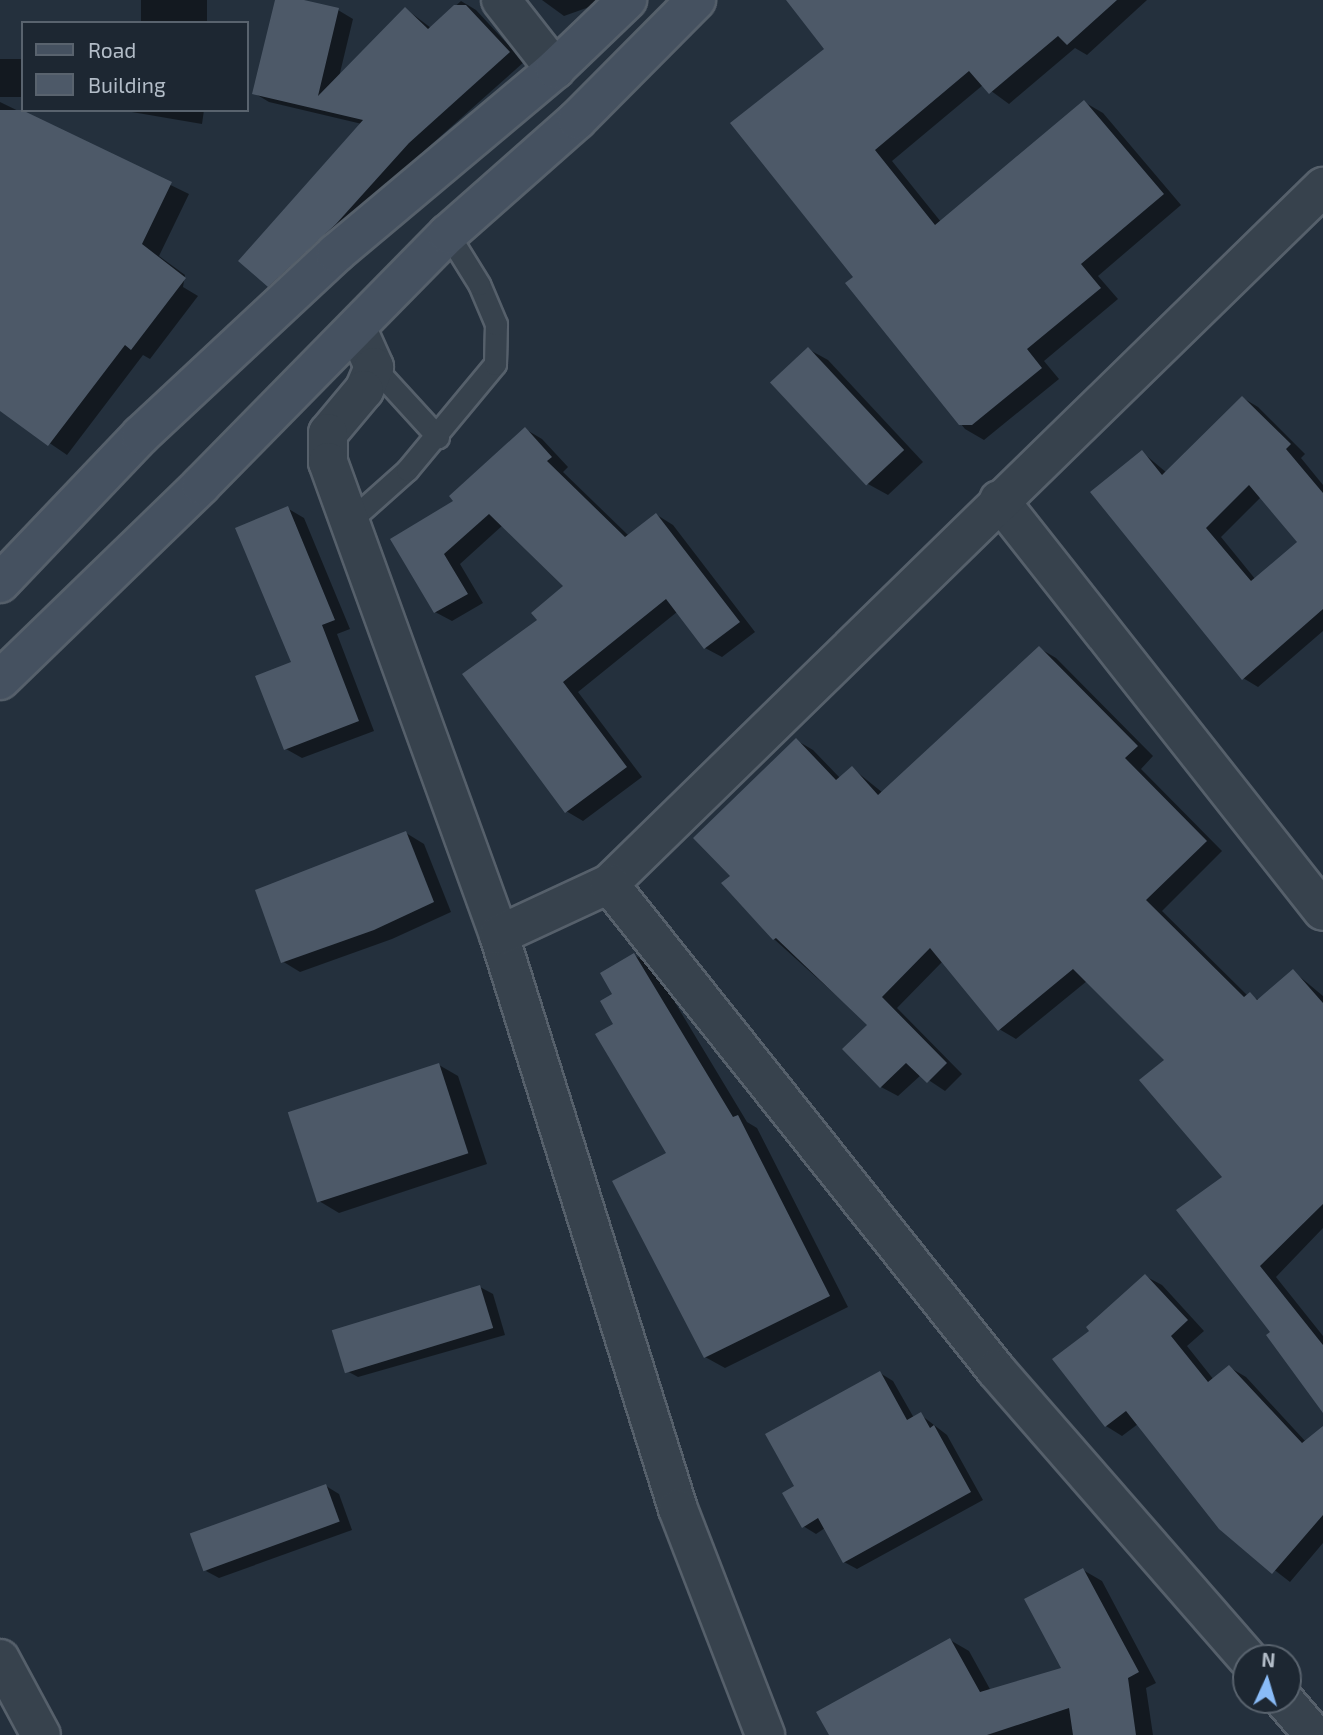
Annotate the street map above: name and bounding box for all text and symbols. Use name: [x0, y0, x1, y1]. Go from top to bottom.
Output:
legend: [21, 21, 248, 112]
text: Road: [88, 37, 136, 62]
text: Building: [88, 72, 166, 97]
north arrow: [1232, 1644, 1302, 1714]
text: N: [1261, 1648, 1276, 1671]

